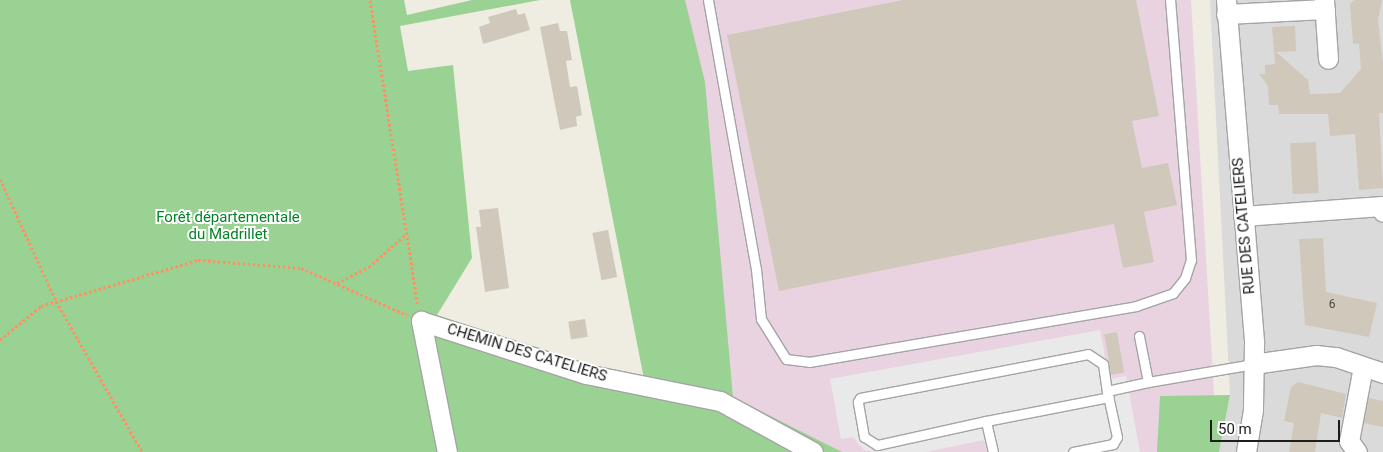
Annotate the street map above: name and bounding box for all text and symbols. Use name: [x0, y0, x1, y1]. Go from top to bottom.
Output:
street label: RUE DES CATELIERS: [1229, 157, 1259, 295]
park label: Forêt départementale du Madrillet: [156, 208, 300, 243]
house number: 6: [1329, 298, 1335, 312]
street label: CHEMIN DES CATELIERS: [445, 320, 609, 386]
scale bar: [1213, 410, 1343, 442]
text: 50 m: [1218, 420, 1252, 438]

